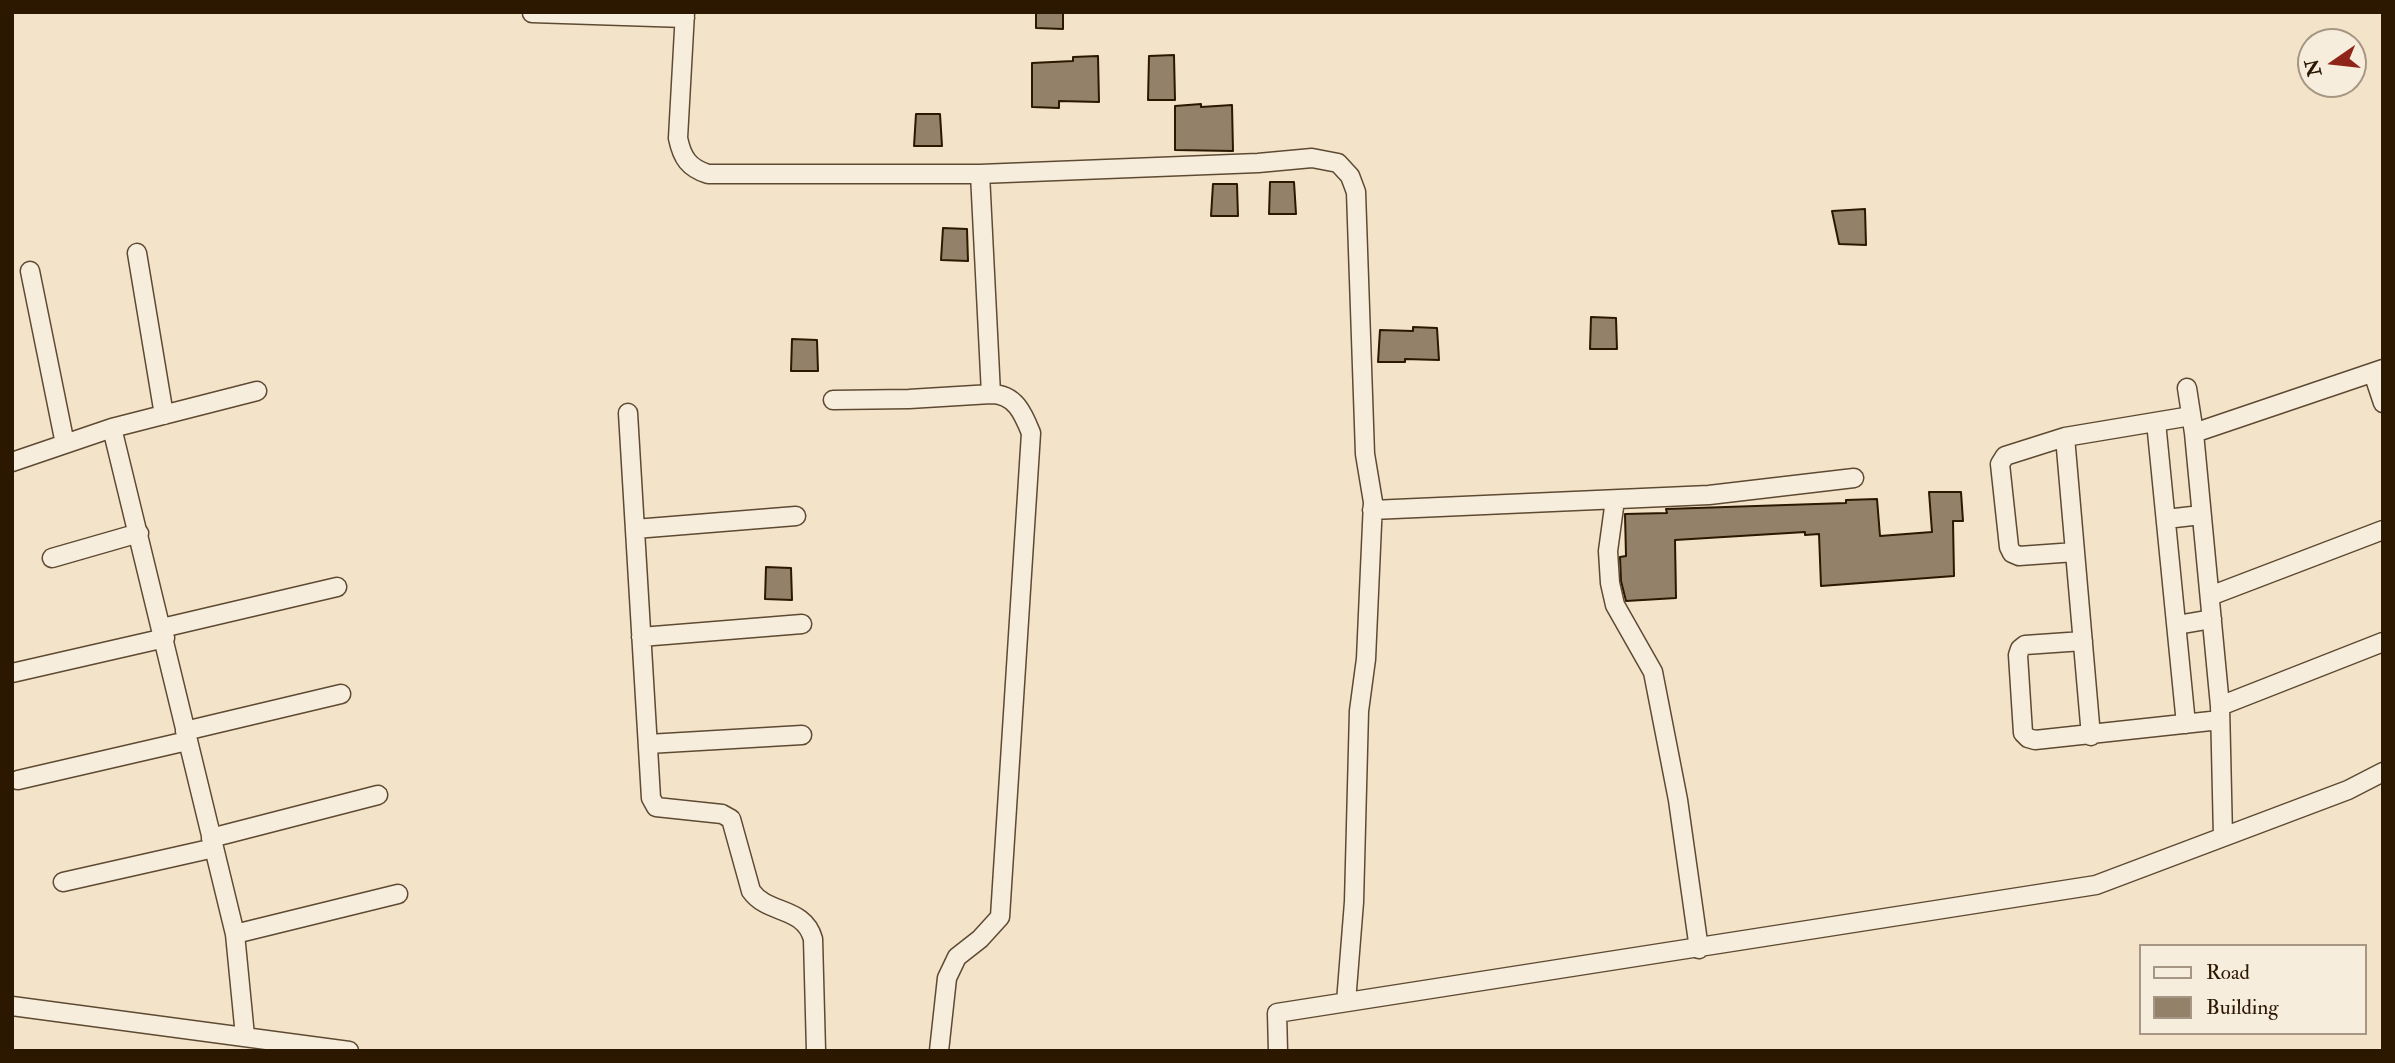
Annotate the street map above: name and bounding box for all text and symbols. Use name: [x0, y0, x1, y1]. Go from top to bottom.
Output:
north arrow: [2297, 28, 2367, 98]
text: N: [2300, 56, 2327, 79]
legend: [2140, 944, 2367, 1035]
text: Road: [2206, 959, 2250, 986]
text: Building: [2206, 994, 2279, 1021]

